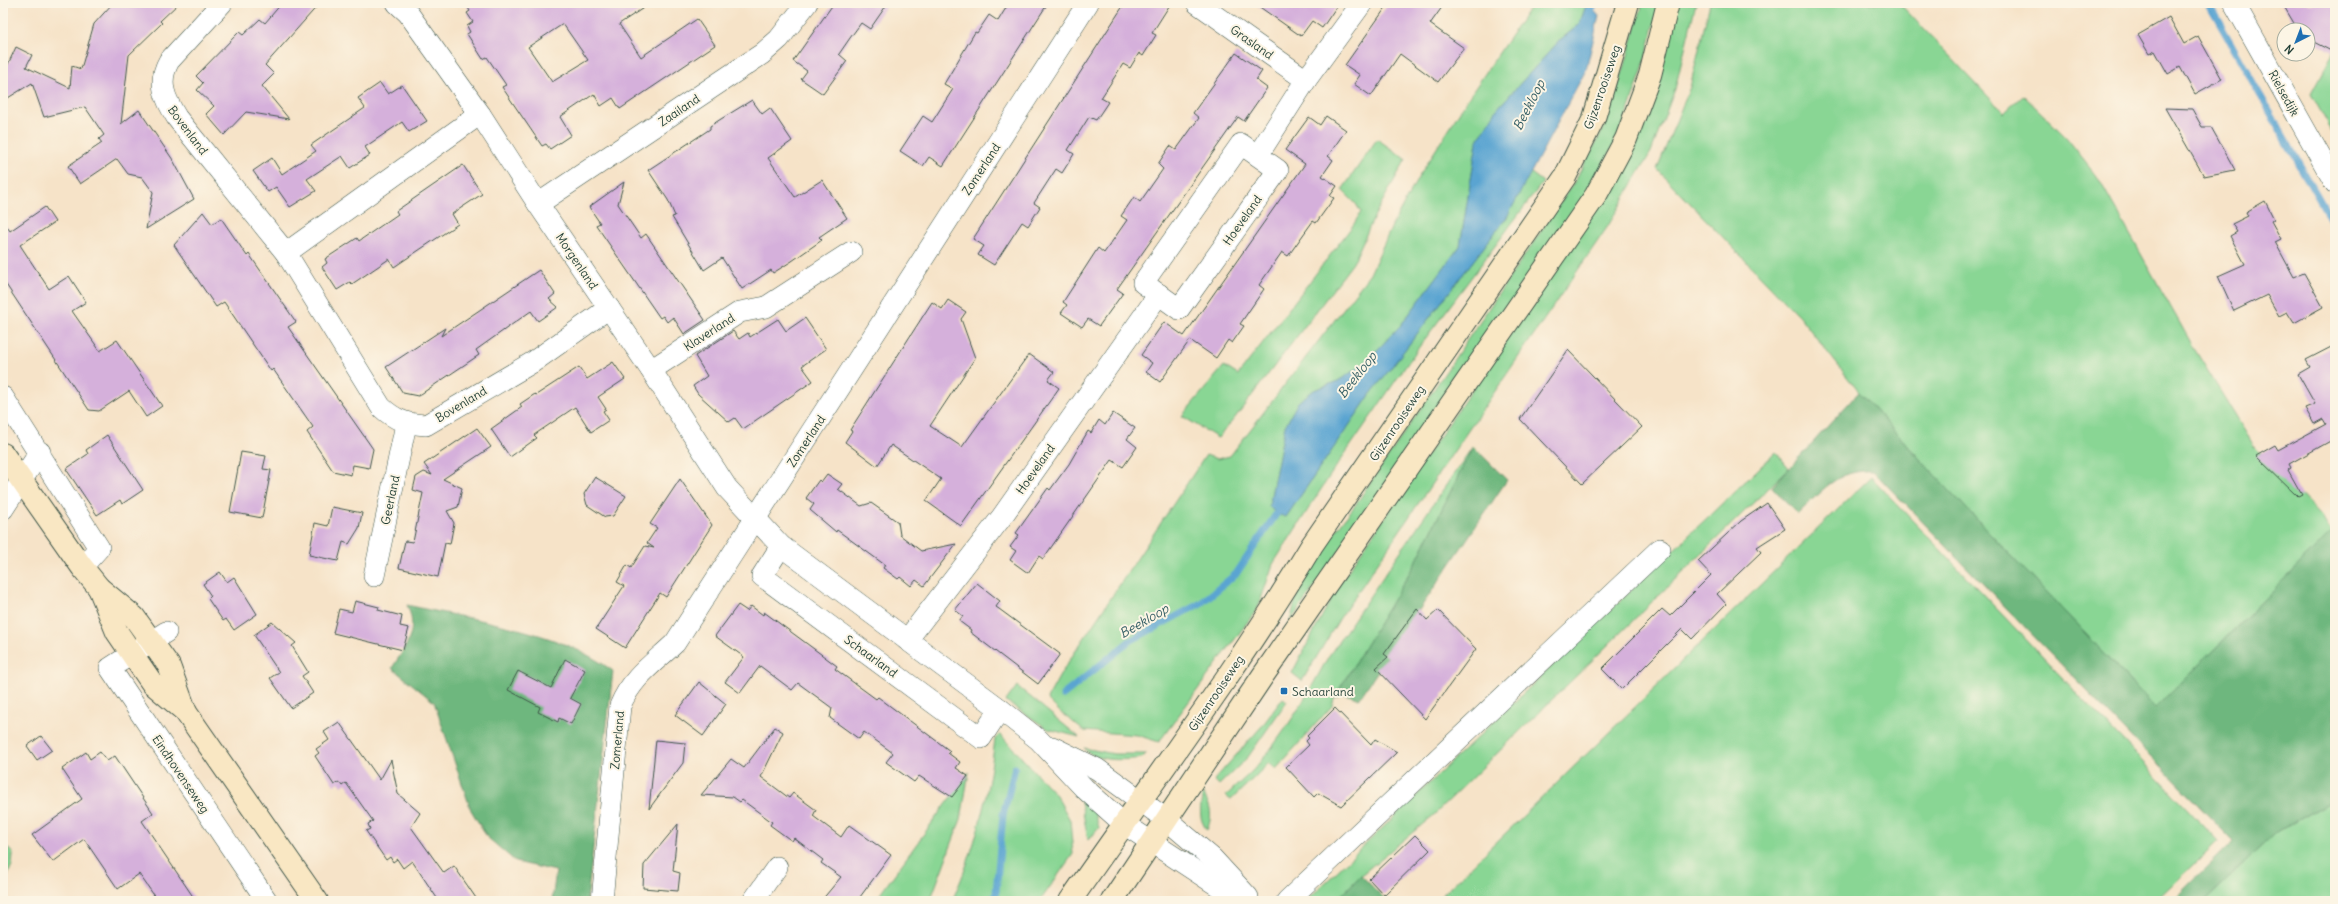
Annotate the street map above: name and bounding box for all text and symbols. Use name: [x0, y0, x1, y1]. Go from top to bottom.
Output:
street label: Grasland: [1228, 22, 1276, 62]
north arrow: [2276, 22, 2316, 62]
text: N: [2282, 42, 2297, 57]
street label: Gijzenrooiseweg: [1581, 43, 1623, 131]
street label: Rielsedijk: [2265, 68, 2303, 118]
water label: Beekloop: [1509, 77, 1549, 133]
street label: Zaailand: [656, 91, 702, 129]
street label: Bovenland: [165, 103, 211, 157]
street label: Zomerland: [959, 140, 1003, 198]
street label: Hoeveland: [1219, 192, 1265, 248]
street label: Morgenland: [553, 230, 601, 292]
street label: Klaverland: [681, 310, 737, 354]
water label: Beekloop: [1334, 348, 1381, 402]
street label: Gijzenrooiseweg: [1366, 382, 1428, 464]
street label: Bovenland: [433, 383, 489, 425]
street label: Zomerland: [784, 412, 828, 470]
street label: Hoeveland: [1012, 441, 1058, 497]
street label: Geerland: [377, 474, 403, 526]
water label: Beekloop: [1116, 600, 1172, 642]
street label: Schaarland: [842, 632, 900, 680]
street label: Gijzenrooiseweg: [1185, 652, 1247, 734]
place label: Schaarland: [1292, 684, 1354, 699]
marker: Schaarland: [1279, 686, 1289, 696]
street label: Zomerland: [607, 710, 627, 770]
street label: Eindhovenseweg: [149, 732, 213, 816]

